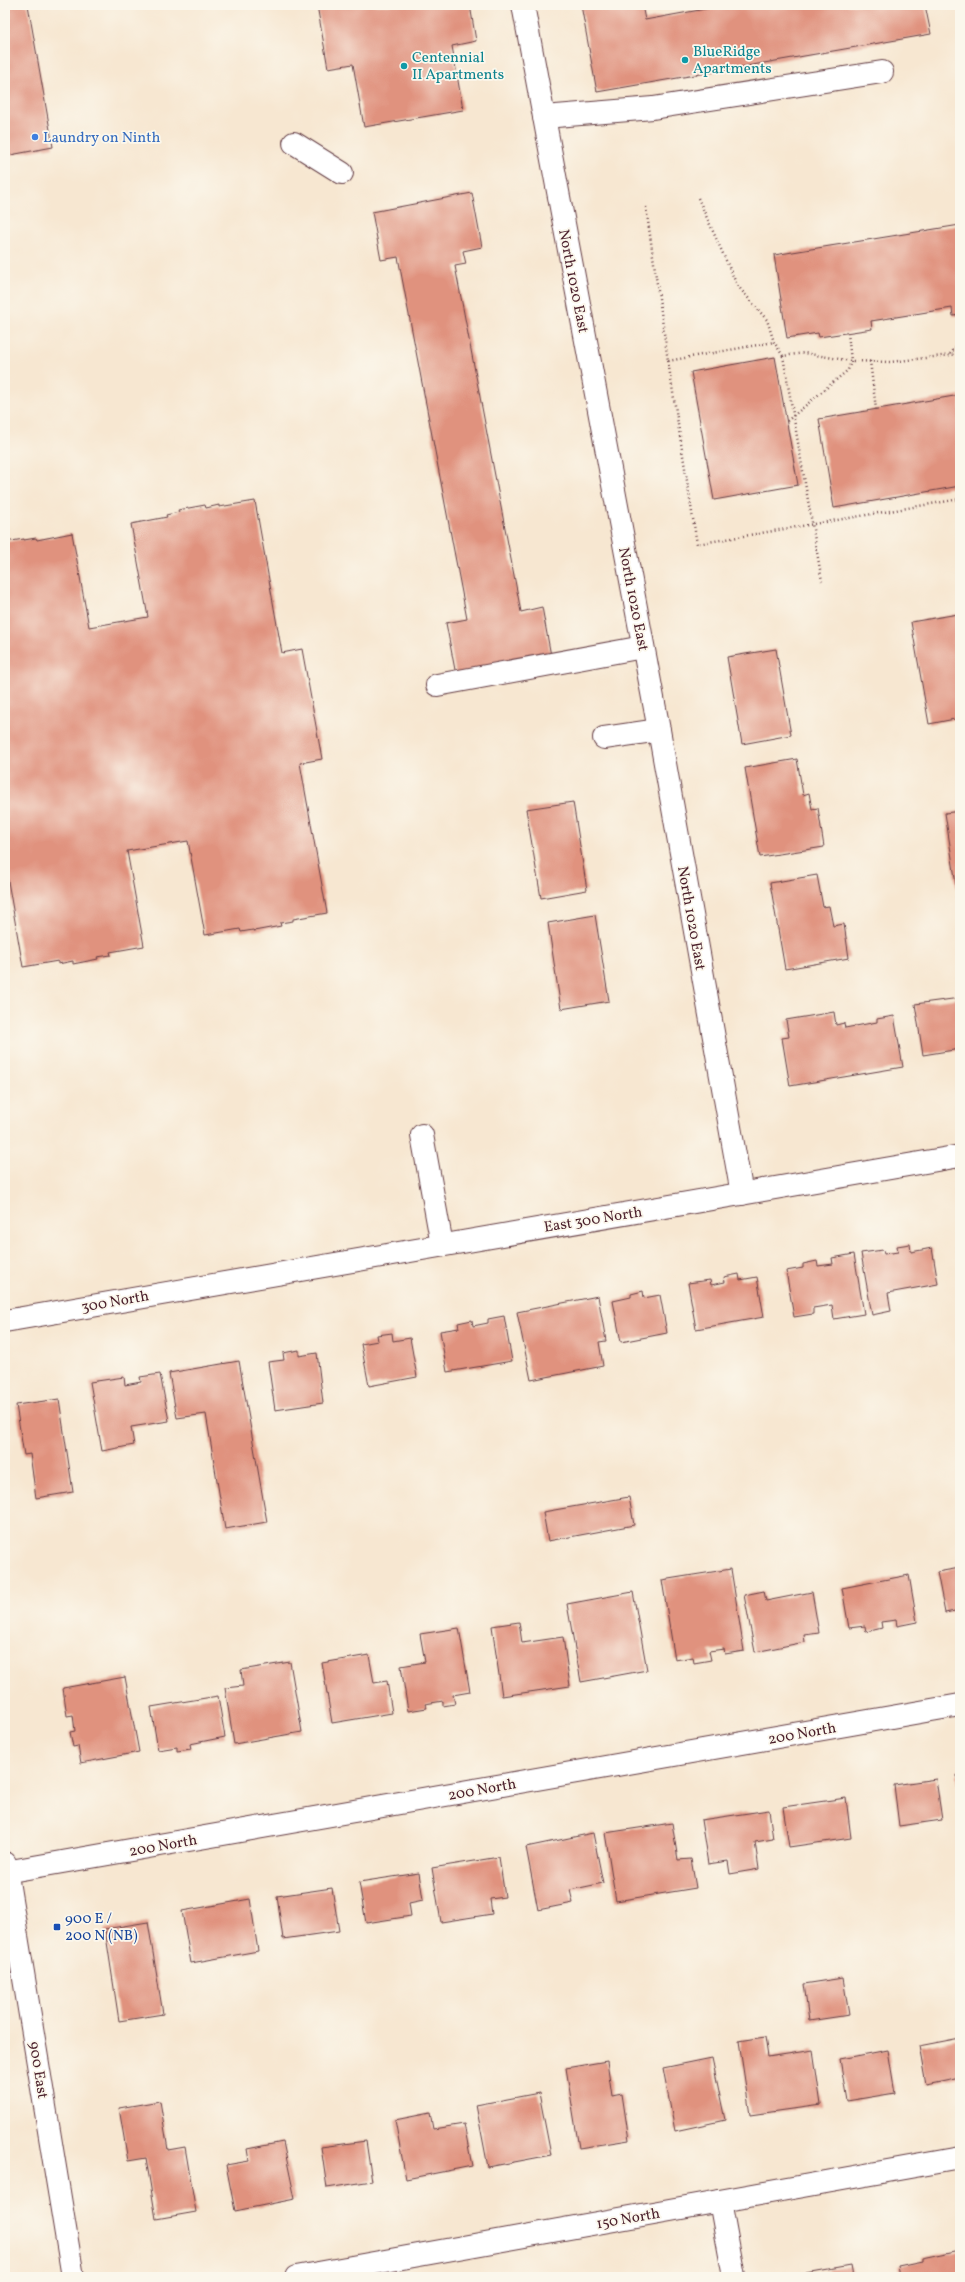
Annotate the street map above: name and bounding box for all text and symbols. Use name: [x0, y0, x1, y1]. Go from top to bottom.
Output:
place label: BlueRidge Apartments: [693, 42, 772, 80]
place label: Centennial II Apartments: [412, 48, 504, 86]
marker: BlueRidge Apartments: [680, 55, 690, 65]
marker: Centennial II Apartments: [399, 61, 409, 71]
place label: Laundry on Ninth: [43, 128, 160, 149]
marker: Laundry on Ninth: [30, 132, 40, 142]
street label: North 1020 East: [552, 227, 593, 335]
street label: North 1020 East: [612, 545, 653, 653]
street label: North 1020 East: [671, 864, 710, 972]
street label: East 300 North: [542, 1202, 644, 1239]
street label: 300 North: [80, 1286, 151, 1319]
street label: 200 North: [767, 1718, 838, 1751]
street label: 200 North: [447, 1774, 518, 1807]
street label: 200 North: [128, 1830, 199, 1863]
place label: 900 E / 200 N (NB): [65, 1909, 138, 1947]
marker: 900 E / 200 N (NB): [52, 1922, 62, 1932]
street label: 900 East: [23, 2040, 52, 2100]
street label: 150 North: [595, 2204, 662, 2235]

